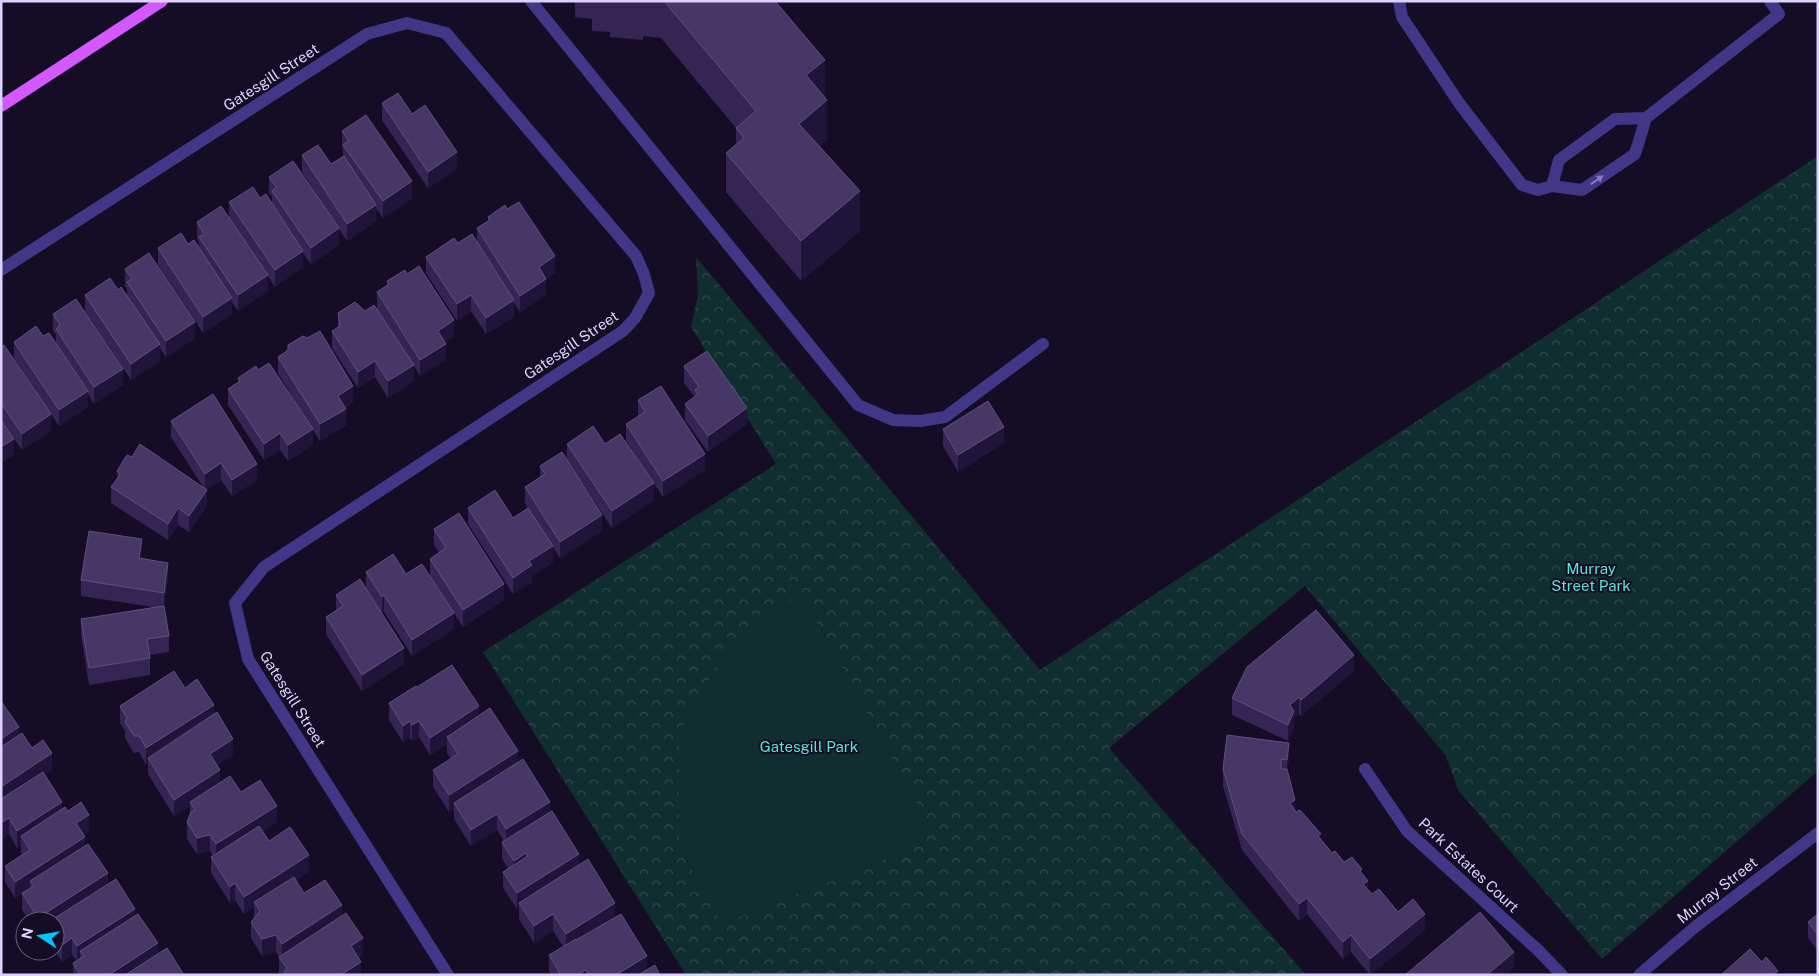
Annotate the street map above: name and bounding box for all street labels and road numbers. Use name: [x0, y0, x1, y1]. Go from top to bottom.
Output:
street label: Gatesgill Street: [220, 40, 322, 114]
street label: Gatesgill Street: [521, 307, 622, 383]
street label: Gatesgill Street: [257, 648, 329, 750]
street label: Park Estates Court: [1416, 814, 1523, 916]
street label: Murray Street: [1674, 853, 1761, 927]

